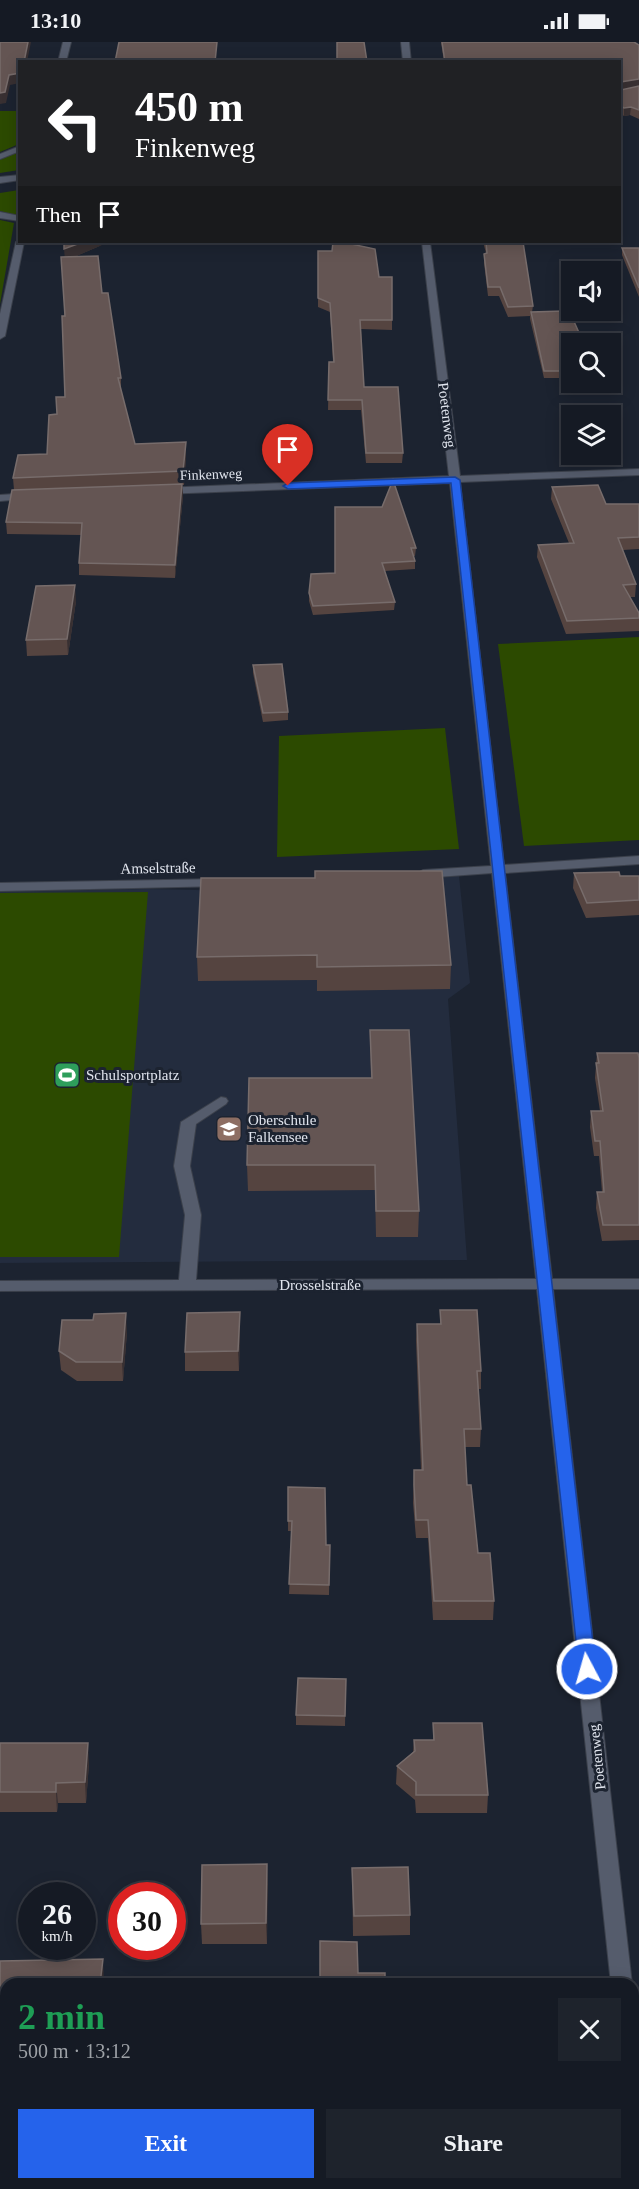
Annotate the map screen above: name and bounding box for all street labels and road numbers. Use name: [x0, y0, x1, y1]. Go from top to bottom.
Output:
street label: Poetenweg: [435, 381, 459, 449]
street label: Finkenweg: [180, 466, 242, 483]
street label: Amselstraße: [120, 859, 196, 877]
street label: Drosselstraße: [279, 1277, 361, 1293]
street label: Poetenweg: [586, 1723, 608, 1791]

